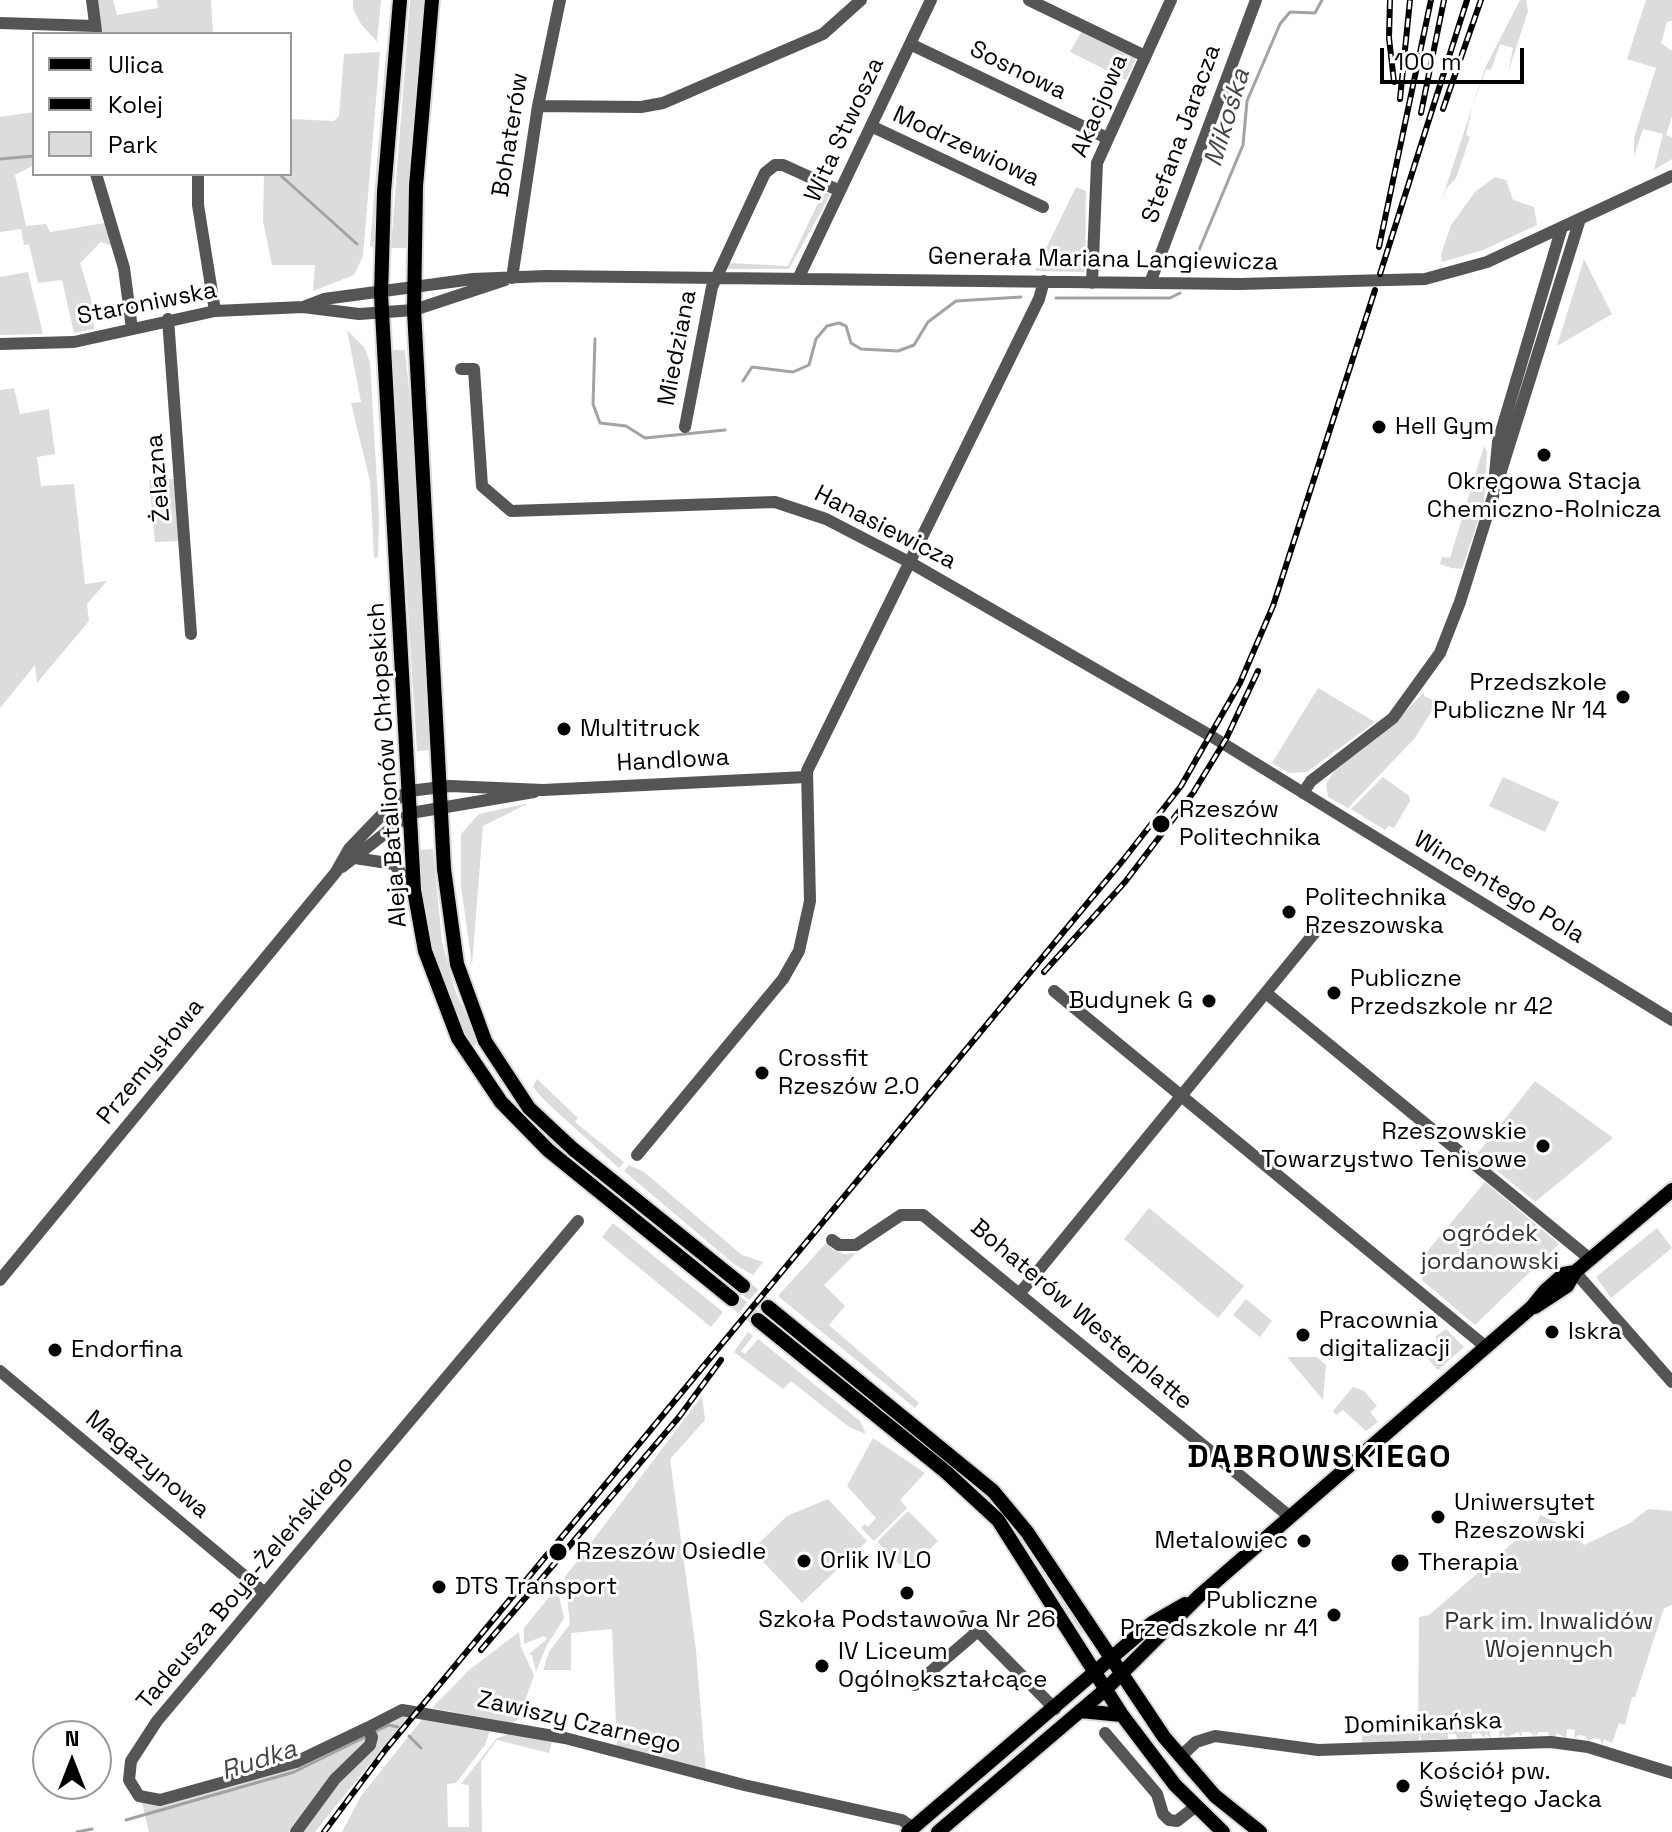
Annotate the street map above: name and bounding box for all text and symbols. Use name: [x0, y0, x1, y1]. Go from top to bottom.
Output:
legend: [32, 32, 292, 176]
scale bar: [1384, 32, 1528, 82]
street label: Sosnowa: [965, 35, 1071, 107]
street label: Stefana Jaracza: [1136, 41, 1228, 227]
text: 100 m: [1394, 46, 1462, 77]
text: Ulica: [108, 49, 164, 80]
street label: Akacjowa: [1065, 50, 1135, 162]
street label: Wita Stwosza: [799, 53, 891, 207]
water label: Mikośka: [1198, 65, 1258, 171]
street label: Bohaterów: [487, 71, 535, 199]
text: Kolej: [108, 89, 163, 120]
street label: Modrzewiowa: [888, 100, 1044, 194]
text: Park: [108, 129, 158, 160]
street label: Generała Mariana Langiewicza: [928, 243, 1278, 277]
street label: Staroniwska: [75, 276, 219, 332]
street label: Miedziana: [653, 288, 703, 408]
place label: Hell Gym: [1395, 413, 1494, 441]
marker: Hell Gym: [1370, 418, 1388, 436]
street label: Żelazna: [141, 433, 177, 523]
marker: Okręgowa Stacja Chemiczno-Rolnicza: [1535, 446, 1553, 464]
place label: Okręgowa Stacja Chemiczno-Rolnicza: [1427, 468, 1661, 524]
street label: Hanasiewicza: [809, 480, 961, 576]
street label: Aleja Batalionów Chłopskich: [362, 601, 414, 929]
place label: Przedszkole Publiczne Nr 14: [1433, 669, 1607, 725]
marker: Przedszkole Publiczne Nr 14: [1614, 688, 1632, 706]
place label: Multitruck: [580, 715, 700, 743]
marker: Multitruck: [555, 720, 573, 738]
street label: Handlowa: [616, 744, 730, 778]
place label: Rzeszów Politechnika: [1179, 796, 1321, 852]
marker: Rzeszów Politechnika: [1150, 813, 1172, 835]
street label: Wincentego Pola: [1408, 826, 1590, 950]
place label: Politechnika Rzeszowska: [1305, 884, 1447, 940]
marker: Politechnika Rzeszowska: [1280, 903, 1298, 921]
place label: Publiczne Przedszkole nr 42: [1350, 965, 1553, 1021]
marker: Publiczne Przedszkole nr 42: [1325, 984, 1343, 1002]
place label: Budynek G: [1068, 987, 1193, 1015]
marker: Budynek G: [1200, 992, 1218, 1010]
street label: Przemysłowa: [91, 993, 211, 1131]
place label: Crossfit Rzeszów 2.0: [778, 1045, 920, 1101]
marker: Crossfit Rzeszów 2.0: [753, 1064, 771, 1082]
place label: Rzeszowskie Towarzystwo Tenisowe: [1261, 1118, 1527, 1174]
marker: Rzeszowskie Towarzystwo Tenisowe: [1534, 1137, 1552, 1155]
street label: Bohaterów Westerplatte: [964, 1214, 1198, 1416]
park label: ogródek jordanowski: [1421, 1220, 1559, 1276]
place label: Pracownia digitalizacji: [1319, 1307, 1450, 1363]
place label: Iskra: [1568, 1318, 1622, 1346]
marker: Iskra: [1543, 1323, 1561, 1341]
marker: Pracownia digitalizacji: [1294, 1326, 1312, 1344]
place label: Endorfina: [71, 1336, 183, 1364]
marker: Endorfina: [46, 1341, 64, 1359]
street label: Magazynowa: [79, 1405, 215, 1525]
district label: DĄBROWSKIEGO: [1187, 1439, 1453, 1477]
street label: Tadeusza Boya-Żeleńskiego: [131, 1450, 361, 1716]
place label: Uniwersytet Rzeszowski: [1454, 1489, 1595, 1545]
marker: Uniwersytet Rzeszowski: [1429, 1508, 1447, 1526]
place label: Metalowiec: [1155, 1527, 1288, 1555]
marker: Metalowiec: [1295, 1532, 1313, 1550]
place label: Rzeszów Osiedle: [576, 1538, 766, 1566]
marker: Rzeszów Osiedle: [547, 1541, 569, 1563]
place label: Orlik IV LO: [820, 1547, 932, 1575]
place label: Therapia: [1418, 1549, 1519, 1577]
marker: Orlik IV LO: [795, 1552, 813, 1570]
marker: Therapia: [1389, 1552, 1411, 1574]
place label: DTS Transport: [455, 1573, 617, 1601]
marker: DTS Transport: [430, 1578, 448, 1596]
marker: Szkoła Podstawowa Nr 26: [898, 1584, 916, 1602]
place label: Publiczne Przedszkole nr 41: [1120, 1587, 1318, 1643]
place label: Szkoła Podstawowa Nr 26: [758, 1606, 1056, 1634]
marker: Publiczne Przedszkole nr 41: [1325, 1606, 1343, 1624]
park label: Park im. Inwalidów Wojennych: [1444, 1608, 1654, 1664]
place label: IV Liceum Ogólnokształcące: [838, 1638, 1047, 1694]
marker: IV Liceum Ogólnokształcące: [813, 1657, 831, 1675]
street label: Zawiszy Czarnego: [474, 1686, 684, 1760]
street label: Dominikańska: [1343, 1707, 1503, 1741]
north arrow: [32, 1720, 112, 1800]
text: N: [65, 1724, 79, 1752]
water label: Rudka: [217, 1734, 301, 1788]
place label: Kościół pw. Świętego Jacka: [1419, 1758, 1602, 1814]
marker: Kościół pw. Świętego Jacka: [1394, 1777, 1412, 1795]

